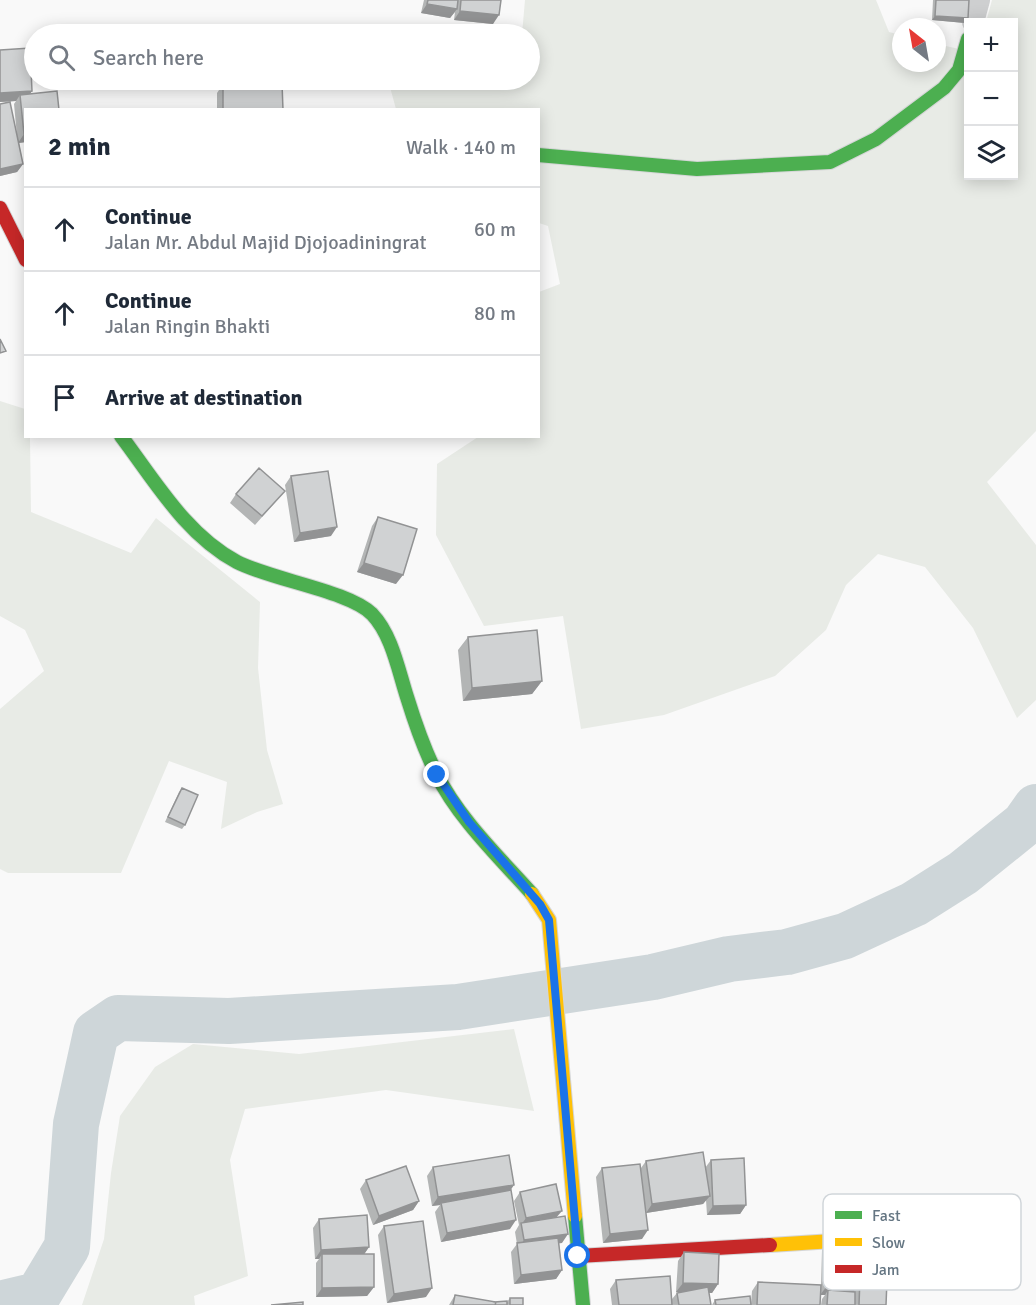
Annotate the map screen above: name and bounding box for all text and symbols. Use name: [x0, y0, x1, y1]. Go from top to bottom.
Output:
north arrow: [892, 18, 946, 72]
map controls: [964, 18, 1018, 180]
button: +: [964, 18, 1018, 72]
search box: [24, 24, 540, 90]
icon: search: [45, 41, 78, 74]
text: Search here: [93, 44, 204, 71]
button: −: [964, 72, 1018, 126]
button: layers: [964, 126, 1018, 180]
text: 2 min: [48, 131, 111, 163]
text: Walk · 140 m: [406, 135, 516, 160]
text: Continue: [105, 203, 192, 230]
icon: ahead: [48, 213, 81, 246]
text: 60 m: [474, 217, 516, 242]
text: Jalan Mr. Abdul Majid Djojoadiningrat: [105, 230, 427, 255]
text: Continue: [105, 287, 192, 314]
icon: ahead: [48, 297, 81, 330]
text: 80 m: [474, 301, 516, 326]
text: Jalan Ringin Bhakti: [105, 314, 270, 339]
icon: arrive: [48, 381, 81, 414]
text: Arrive at destination: [105, 384, 302, 411]
route end: [423, 761, 449, 787]
legend: [823, 1194, 1021, 1290]
text: Fast: [872, 1206, 901, 1226]
text: Slow: [872, 1233, 906, 1253]
route start: [564, 1242, 590, 1268]
text: Jam: [872, 1260, 900, 1280]

